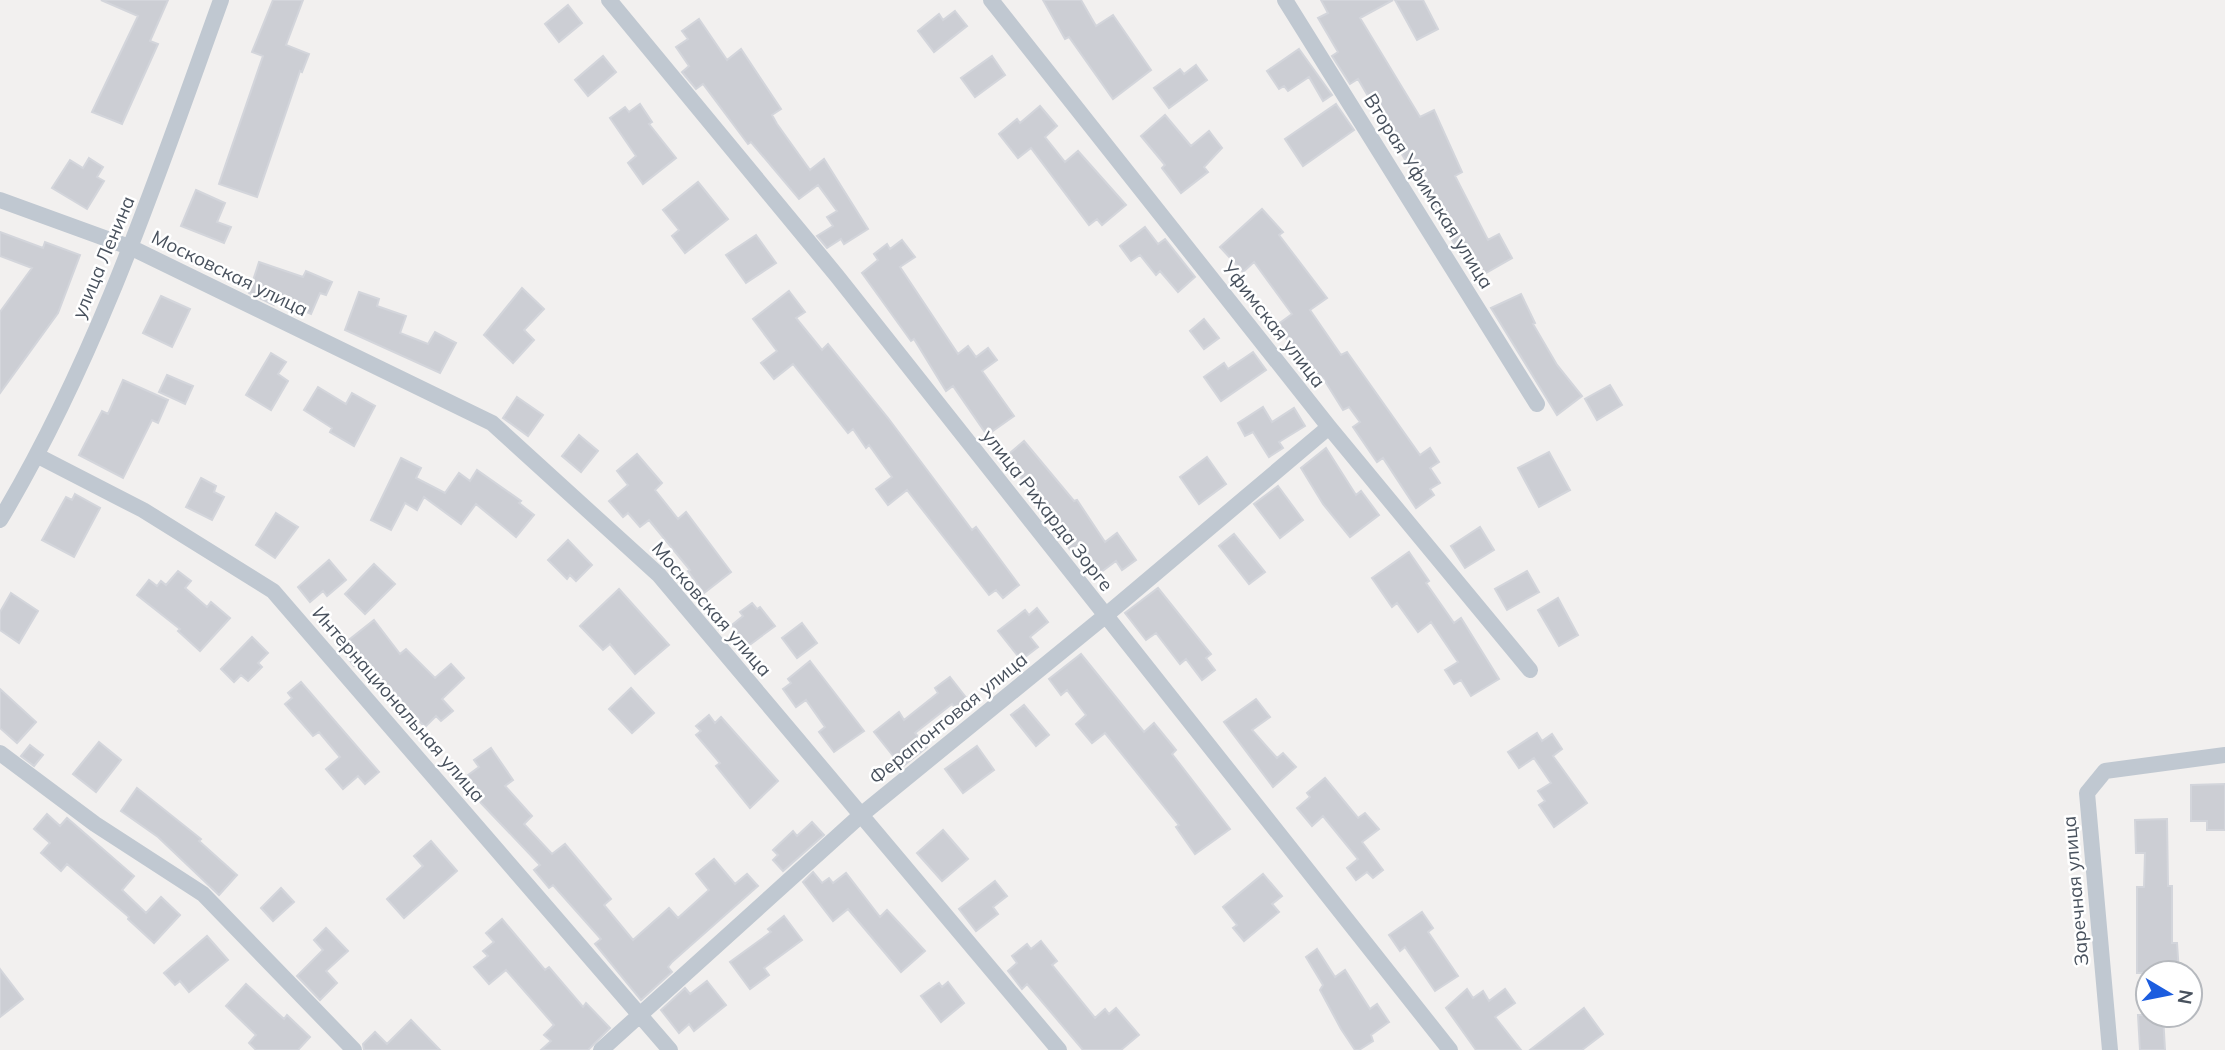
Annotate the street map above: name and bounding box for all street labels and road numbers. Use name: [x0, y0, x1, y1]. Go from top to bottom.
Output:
street label: Вторая Уфимская улица: [1359, 89, 1499, 293]
street label: улица Ленина: [66, 192, 140, 322]
street label: Московская улица: [148, 225, 312, 321]
street label: Уфимская улица: [1216, 255, 1331, 392]
street label: улица Рихарда Зорге: [977, 424, 1119, 596]
street label: Московская улица: [647, 537, 777, 681]
street label: Интернациональная улица: [307, 601, 491, 807]
street label: Ферапонтовая улица: [864, 647, 1032, 789]
street label: Заречная улица: [2056, 815, 2094, 967]

